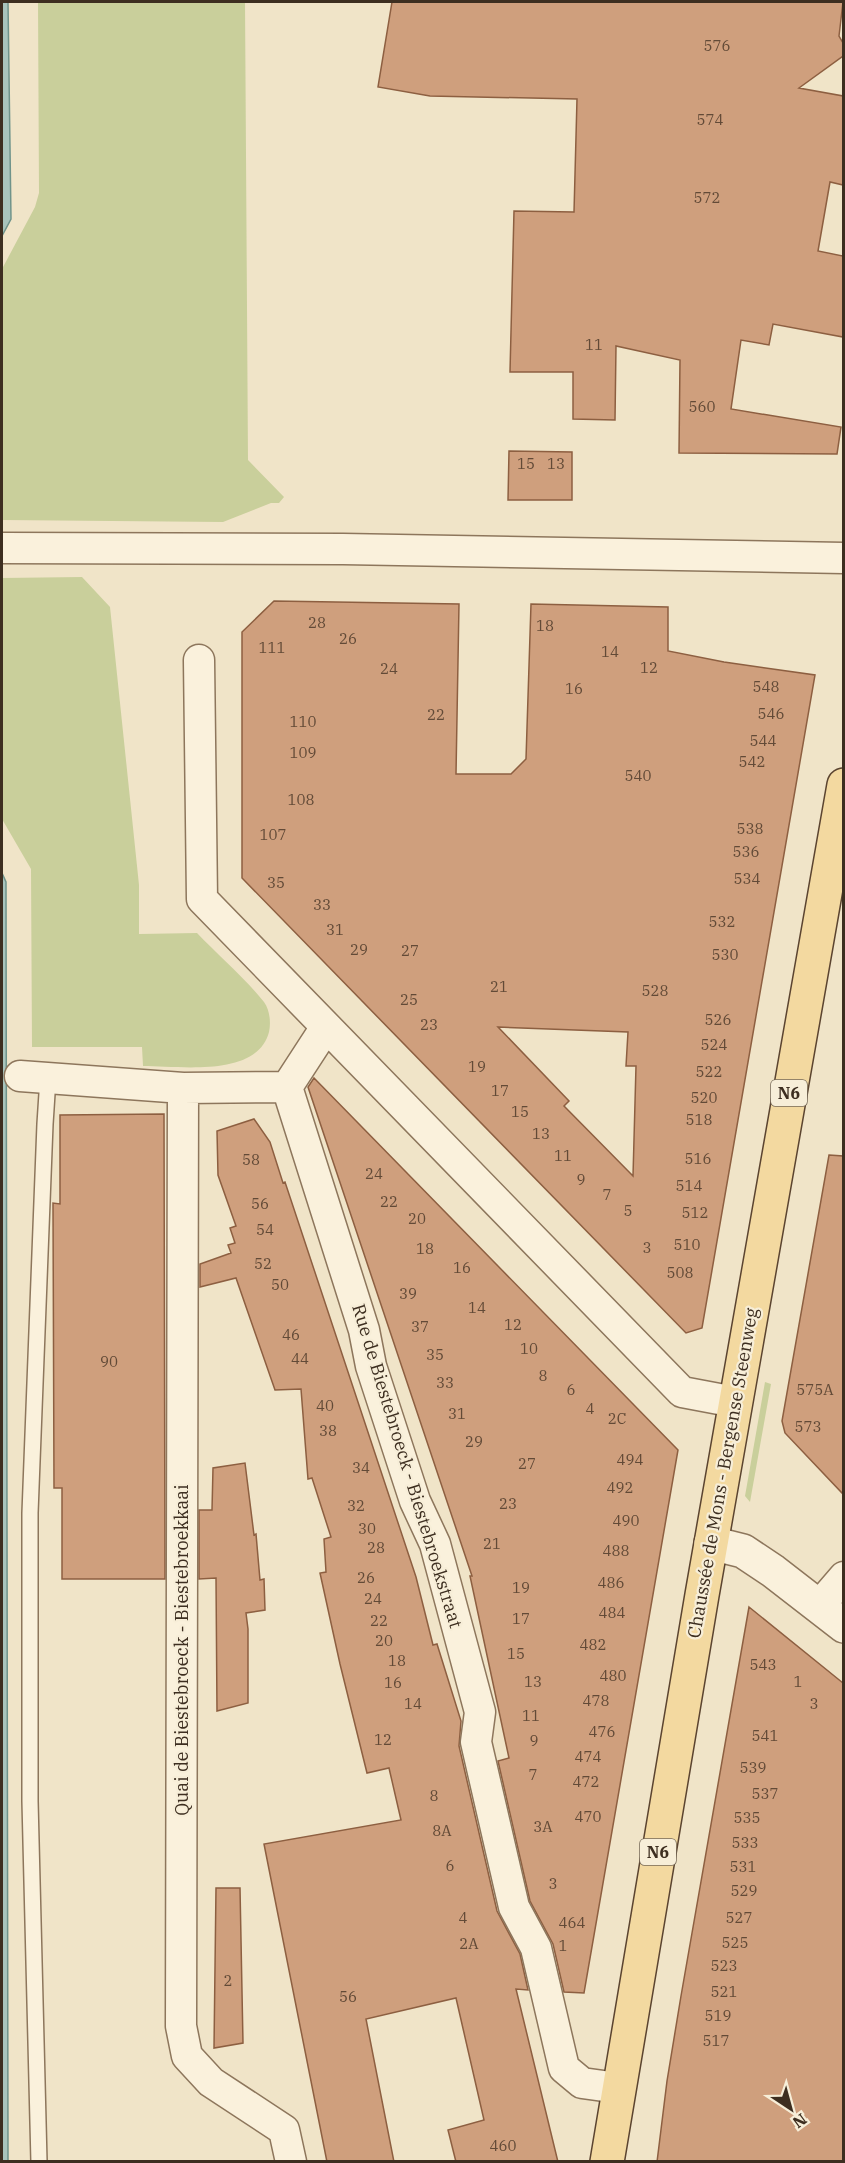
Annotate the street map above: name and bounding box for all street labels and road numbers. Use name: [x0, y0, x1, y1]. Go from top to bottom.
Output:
road number: N6: [771, 1080, 807, 1106]
street label: Rue de Biestebroeck - Biestebroekstraat: [347, 1301, 468, 1631]
street label: Chaussée de Mons - Bergense Steenweg: [682, 1306, 763, 1640]
street label: Quai de Biestebroeck - Biestebroekkaai: [170, 1484, 193, 1816]
road number: N6: [640, 1839, 676, 1865]

